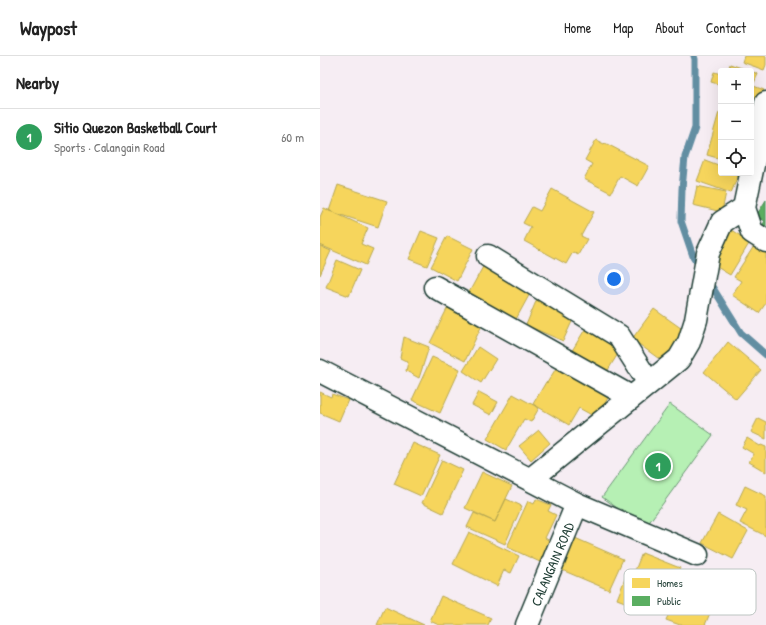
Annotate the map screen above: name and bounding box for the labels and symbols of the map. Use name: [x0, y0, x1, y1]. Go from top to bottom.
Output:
your location: [604, 269, 624, 289]
pin: 1: [645, 451, 671, 481]
street label: CALANGAIN ROAD: [526, 519, 578, 609]
legend: [624, 569, 756, 615]
text: Homes: [657, 576, 683, 590]
text: Public: [657, 594, 682, 608]

